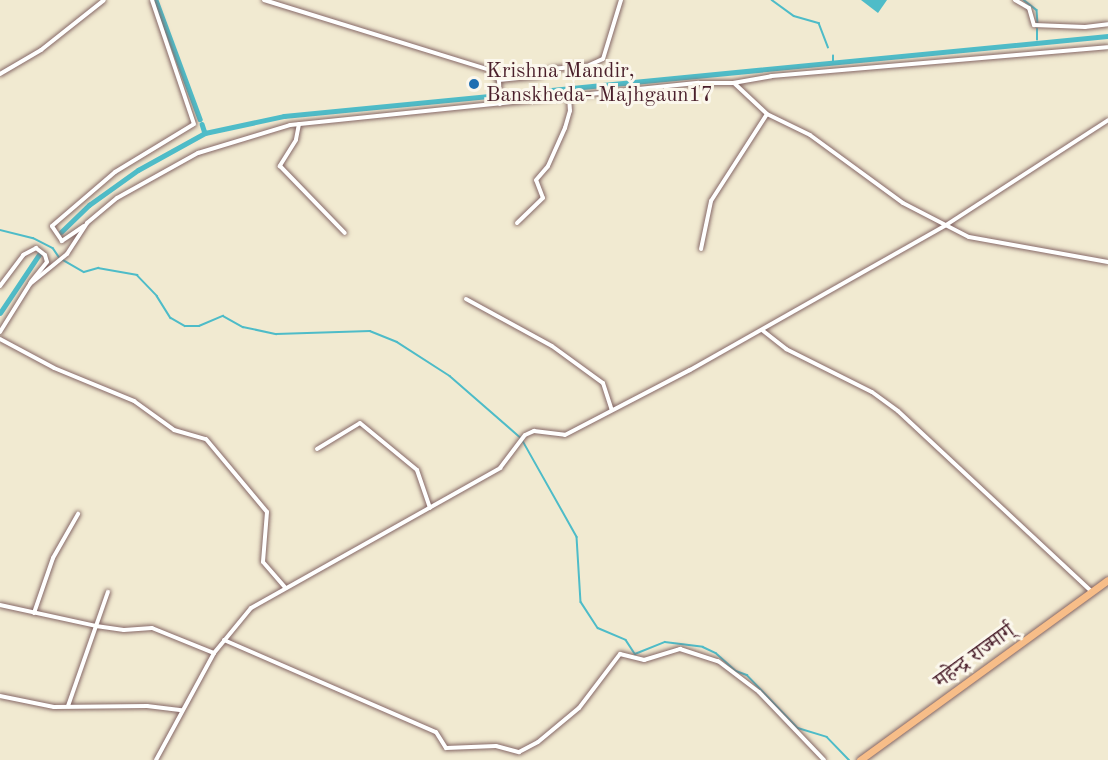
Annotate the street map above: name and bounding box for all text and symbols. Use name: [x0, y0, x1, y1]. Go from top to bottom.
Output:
place label: Krishna Mandir, Banskheda- Majhgaun17: [486, 59, 713, 109]
marker: Krishna Mandir, Banskheda- Majhgaun17: [467, 77, 481, 91]
street label: महेन्द्र राज्मार्ग्: [930, 619, 1020, 695]

